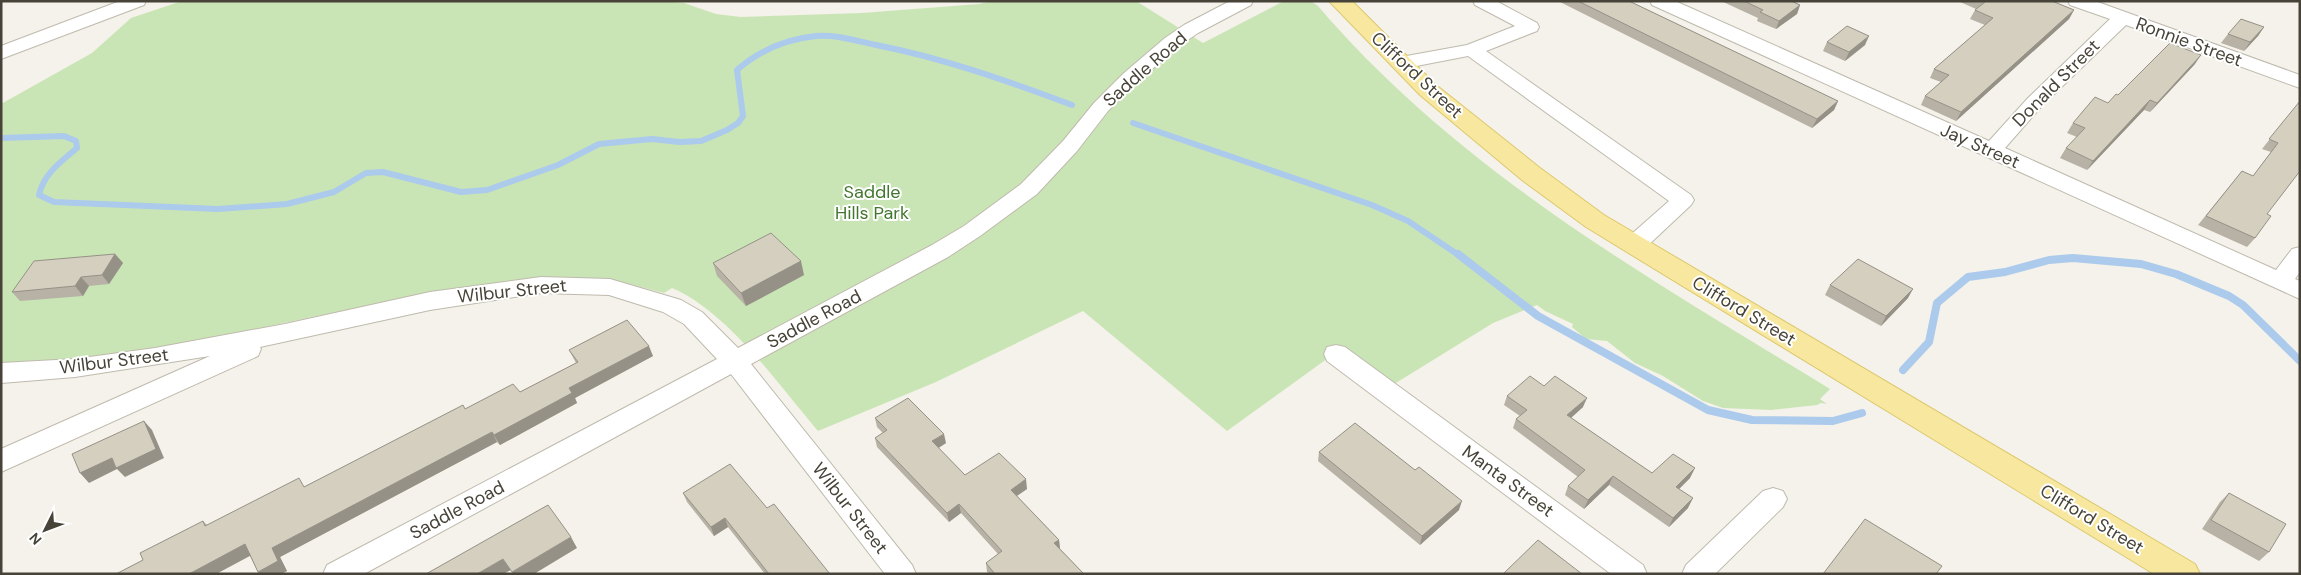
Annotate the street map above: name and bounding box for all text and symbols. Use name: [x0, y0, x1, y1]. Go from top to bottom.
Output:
street label: Ronnie Street: [2132, 12, 2246, 72]
street label: Saddle Road: [1098, 26, 1192, 112]
street label: Clifford Street: [1366, 26, 1468, 124]
street label: Donald Street: [2007, 34, 2105, 132]
street label: Jay Street: [1937, 118, 2023, 174]
park label: Saddle Hills Park: [835, 180, 909, 225]
street label: Clifford Street: [1688, 271, 1800, 351]
street label: Wilbur Street: [456, 273, 568, 309]
street label: Saddle Road: [763, 284, 865, 354]
street label: Wilbur Street: [58, 342, 170, 380]
street label: Manta Street: [1457, 440, 1559, 522]
street label: Wilbur Street: [807, 457, 893, 559]
street label: Saddle Road: [406, 475, 508, 545]
street label: Clifford Street: [2036, 479, 2148, 559]
north arrow: [20, 505, 70, 555]
text: N: [25, 529, 45, 549]

